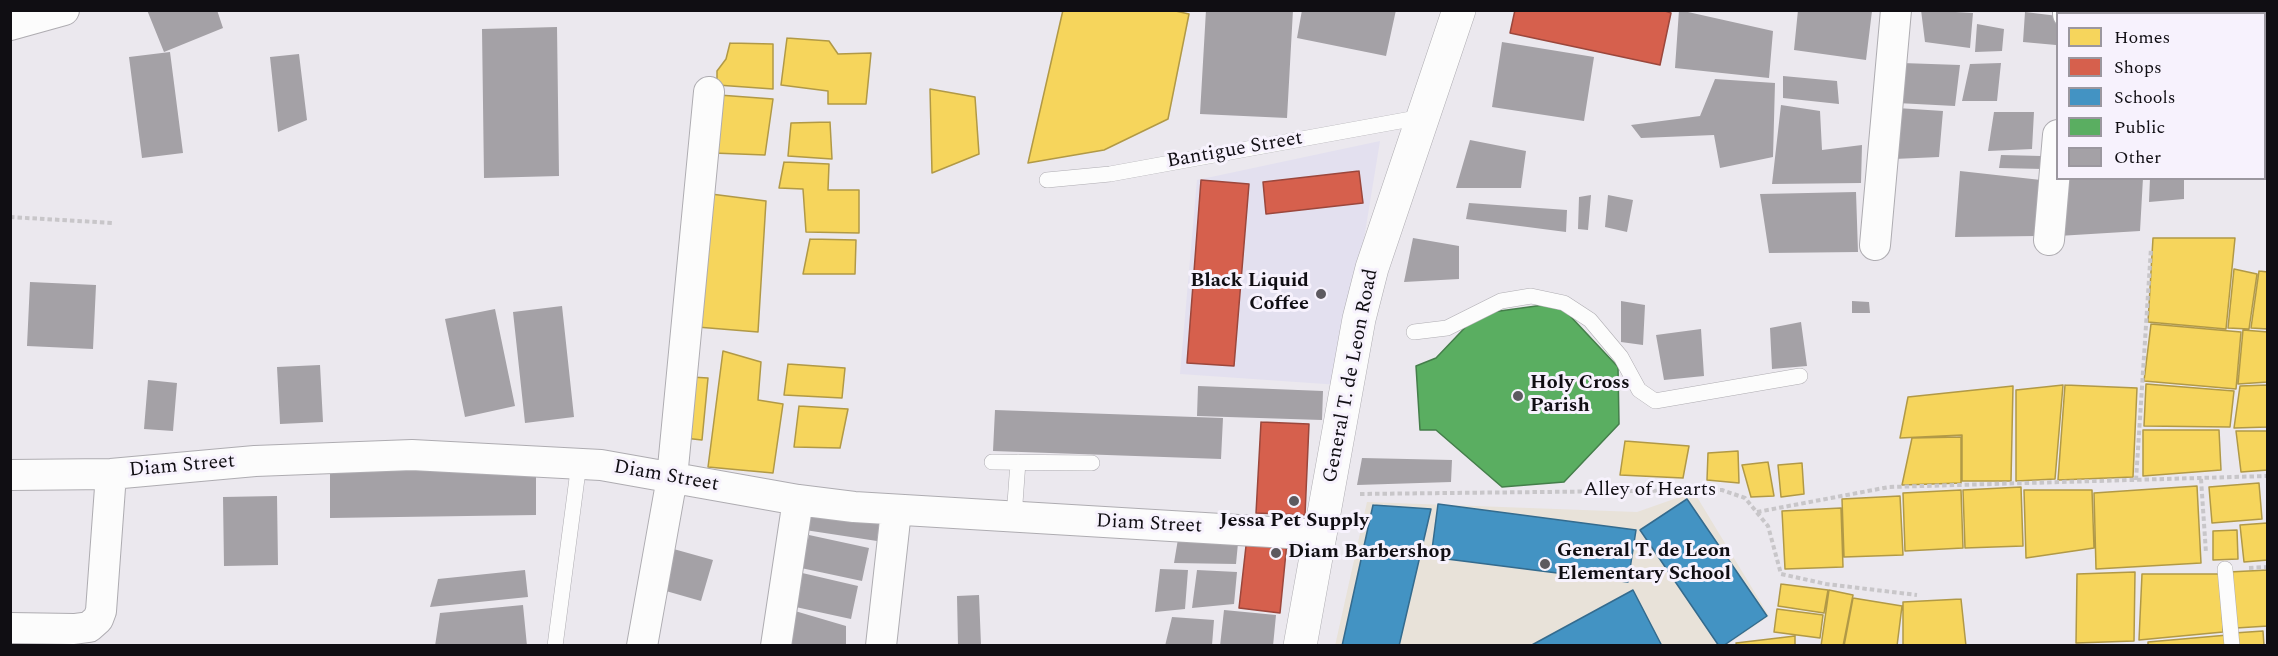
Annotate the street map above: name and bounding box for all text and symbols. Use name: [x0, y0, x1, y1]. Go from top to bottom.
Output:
legend: [2056, 12, 2266, 180]
text: Homes: [2114, 24, 2170, 51]
text: Shops: [2114, 54, 2162, 81]
text: Schools: [2114, 84, 2176, 111]
text: Public: [2114, 114, 2165, 141]
street label: Bantigue Street: [1165, 127, 1305, 175]
text: Other: [2114, 144, 2161, 171]
street label: General T. de Leon Road: [1319, 267, 1385, 485]
place label: Black Liquid Coffee: [1190, 270, 1309, 317]
marker: Black Liquid Coffee: [1314, 287, 1328, 301]
place label: Holy Cross Parish: [1530, 372, 1630, 419]
marker: Holy Cross Parish: [1511, 389, 1525, 403]
street label: Diam Street: [128, 450, 236, 484]
street label: Diam Street: [612, 456, 720, 498]
street label: Alley of Hearts: [1584, 479, 1716, 503]
marker: Jessa Pet Supply: [1287, 494, 1301, 508]
street label: Diam Street: [1095, 510, 1203, 540]
place label: Jessa Pet Supply: [1219, 510, 1369, 534]
place label: General T. de Leon Elementary School: [1557, 540, 1731, 587]
place label: Diam Barbershop: [1288, 541, 1451, 565]
marker: Diam Barbershop: [1269, 546, 1283, 560]
marker: General T. de Leon Elementary School: [1538, 557, 1552, 571]

